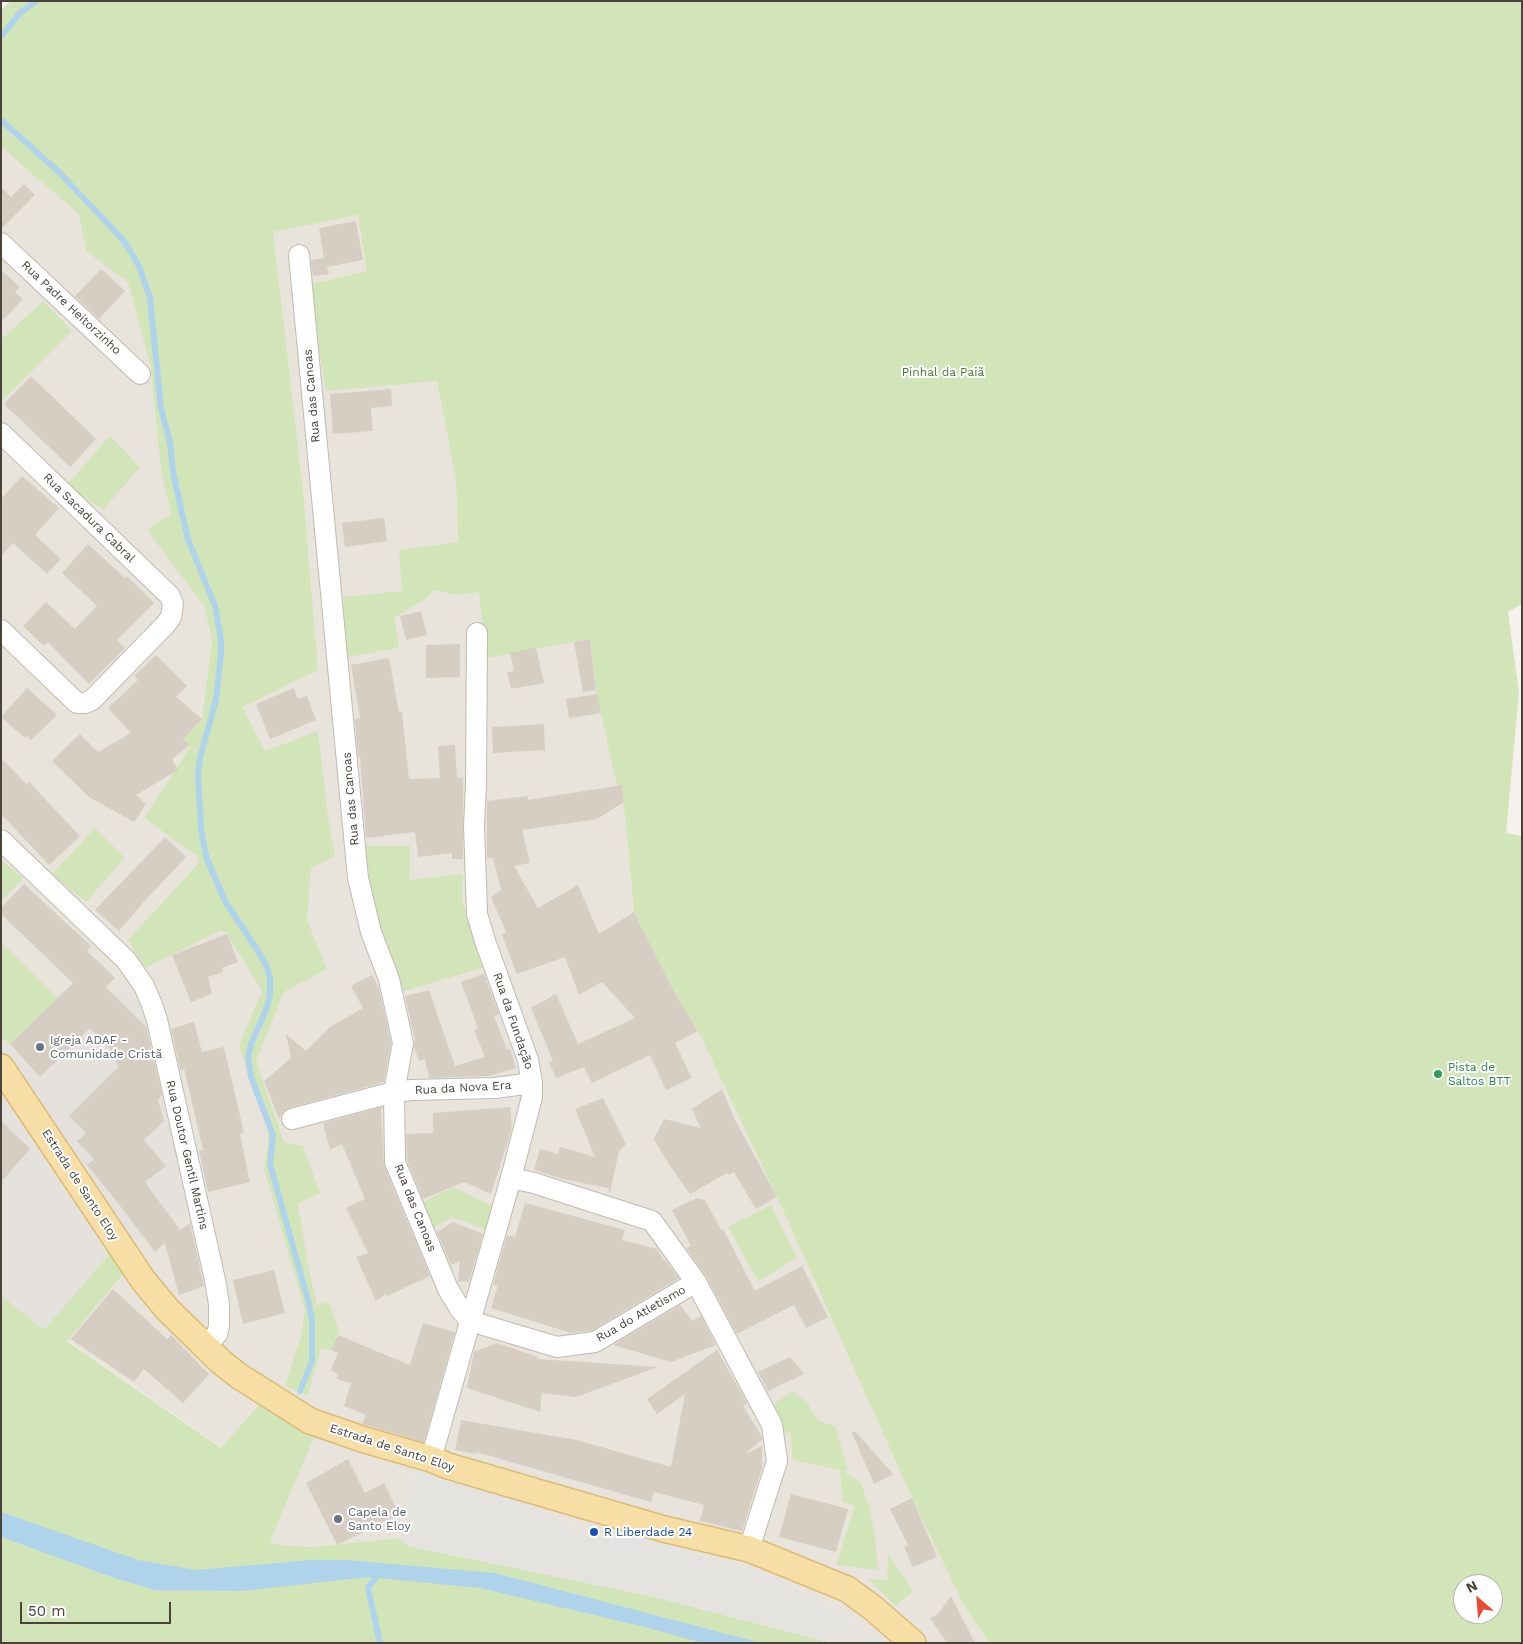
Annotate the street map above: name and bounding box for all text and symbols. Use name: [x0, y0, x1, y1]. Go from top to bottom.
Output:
street label: Rua Padre Heitorzinho: [18, 258, 124, 358]
street label: Rua das Canoas: [301, 349, 323, 443]
park label: Pinhal da Paiã: [902, 365, 984, 379]
street label: Rua Sacadura Cabral: [40, 470, 138, 566]
street label: Rua das Canoas: [340, 752, 362, 846]
street label: Rua da Fundação: [490, 971, 536, 1071]
place label: Igreja ADAF - Comunidade Cristã: [50, 1033, 162, 1061]
marker: Igreja ADAF - Comunidade Cristã: [34, 1041, 46, 1053]
place label: Pista de Saltos BTT: [1448, 1060, 1511, 1088]
marker: Pista de Saltos BTT: [1432, 1068, 1444, 1080]
street label: Rua da Nova Era: [414, 1078, 512, 1098]
street label: Rua Doutor Gentil Martins: [163, 1079, 211, 1231]
street label: Estrada de Santo Eloy: [39, 1127, 121, 1243]
street label: Rua das Canoas: [391, 1162, 439, 1254]
street label: Rua do Atletismo: [594, 1282, 688, 1346]
street label: Estrada de Santo Eloy: [328, 1421, 456, 1475]
place label: Capela de Santo Eloy: [348, 1505, 411, 1533]
marker: Capela de Santo Eloy: [332, 1513, 344, 1525]
place label: R Liberdade 24: [604, 1525, 692, 1539]
marker: R Liberdade 24: [588, 1526, 600, 1538]
north arrow: [1453, 1574, 1503, 1624]
text: N: [1463, 1577, 1480, 1596]
scale bar: [22, 1592, 174, 1624]
text: 50 m: [28, 1602, 65, 1620]

